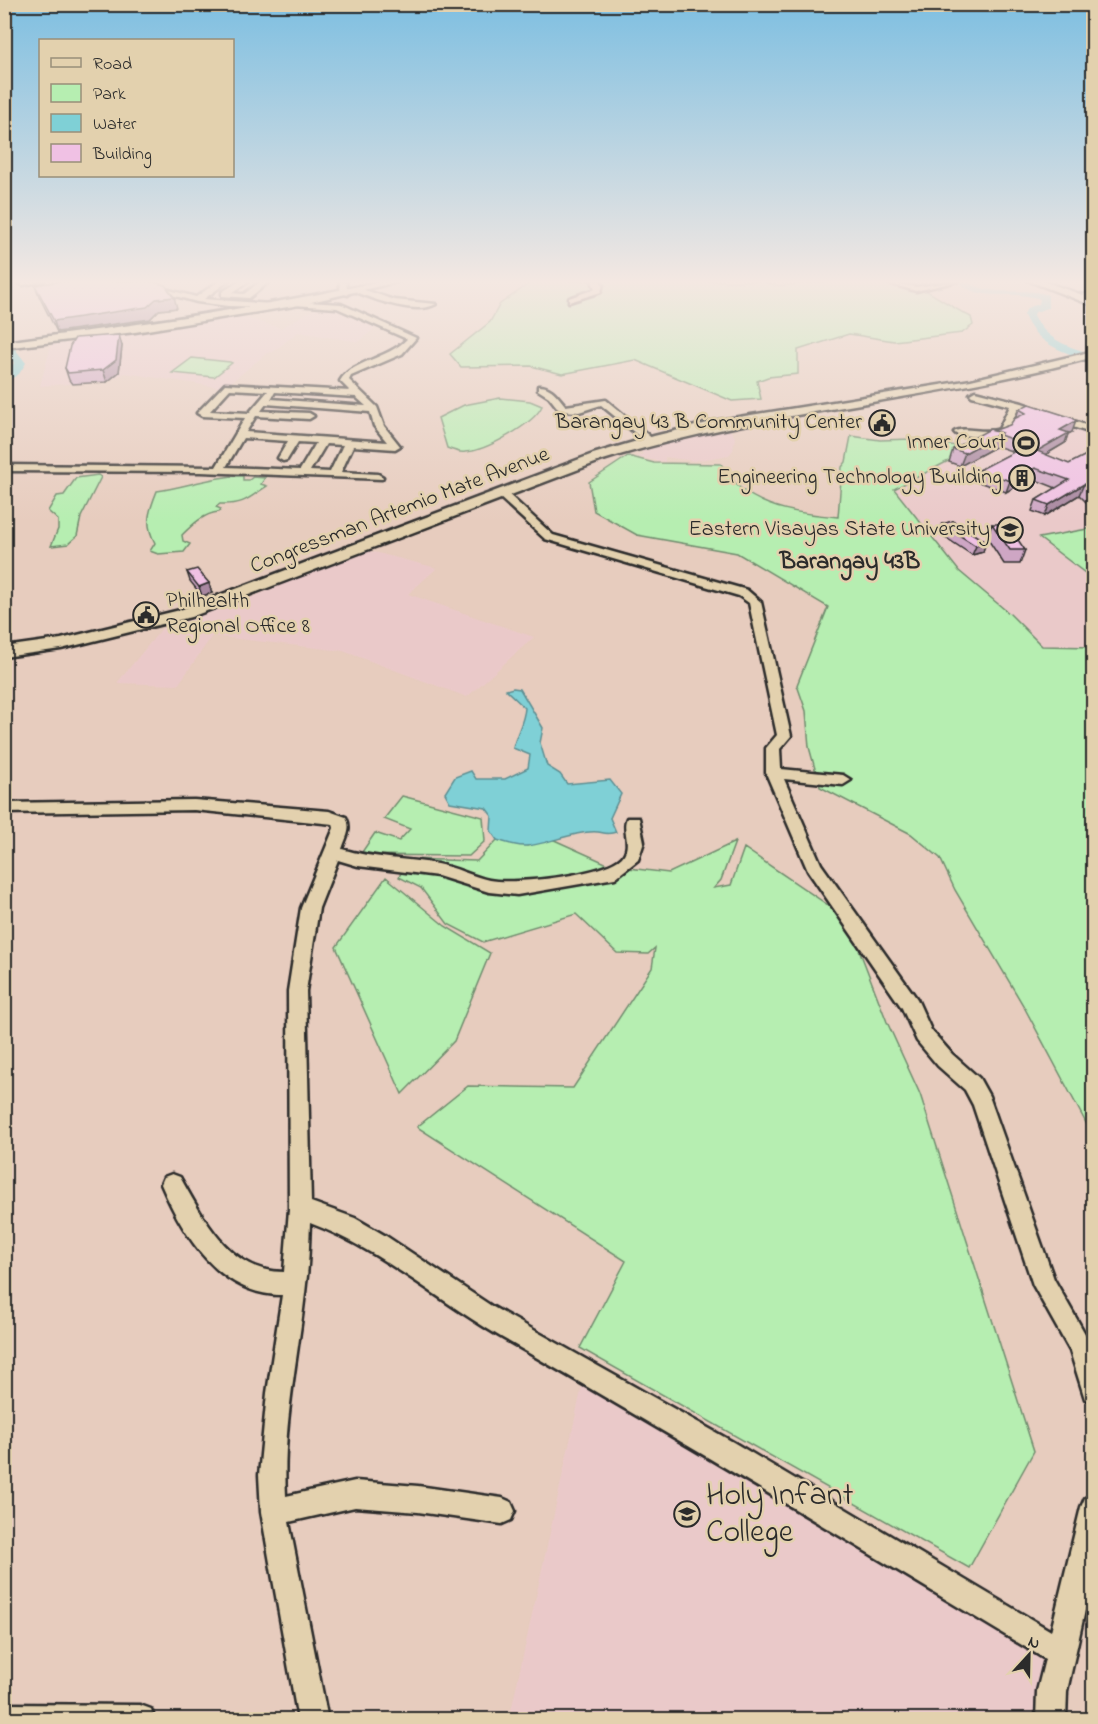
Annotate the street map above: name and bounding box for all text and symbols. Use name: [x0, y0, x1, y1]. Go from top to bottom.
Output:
legend: [39, 39, 234, 177]
text: Road: [93, 52, 132, 78]
text: Park: [93, 82, 126, 108]
text: Water: [93, 112, 137, 138]
text: Building: [92, 142, 152, 169]
place label: Barangay 43 B Community Center: [554, 407, 862, 440]
public building icon: Barangay 43 B Community Center: [867, 408, 897, 438]
place label: Inner Court: [907, 427, 1007, 459]
sports icon: Inner Court: [1011, 428, 1041, 458]
street label: Congressman Artemio Mate Avenue: [246, 439, 555, 584]
place label: Engineering Technology Building: [717, 462, 1002, 495]
building icon: Engineering Technology Building: [1007, 463, 1037, 493]
place label: Eastern Visayas State University: [688, 514, 990, 547]
school or university icon: Eastern Visayas State University: [995, 515, 1025, 545]
district label: Barangay 43B: [779, 545, 920, 581]
place label: Philhealth Regional Office 8: [166, 586, 310, 644]
public building icon: Philhealth Regional Office 8: [131, 600, 161, 630]
place label: Holy Infant College: [706, 1473, 854, 1557]
school or university icon: Holy Infant College: [672, 1499, 702, 1529]
north arrow: [999, 1625, 1059, 1685]
text: N: [1024, 1630, 1044, 1656]

